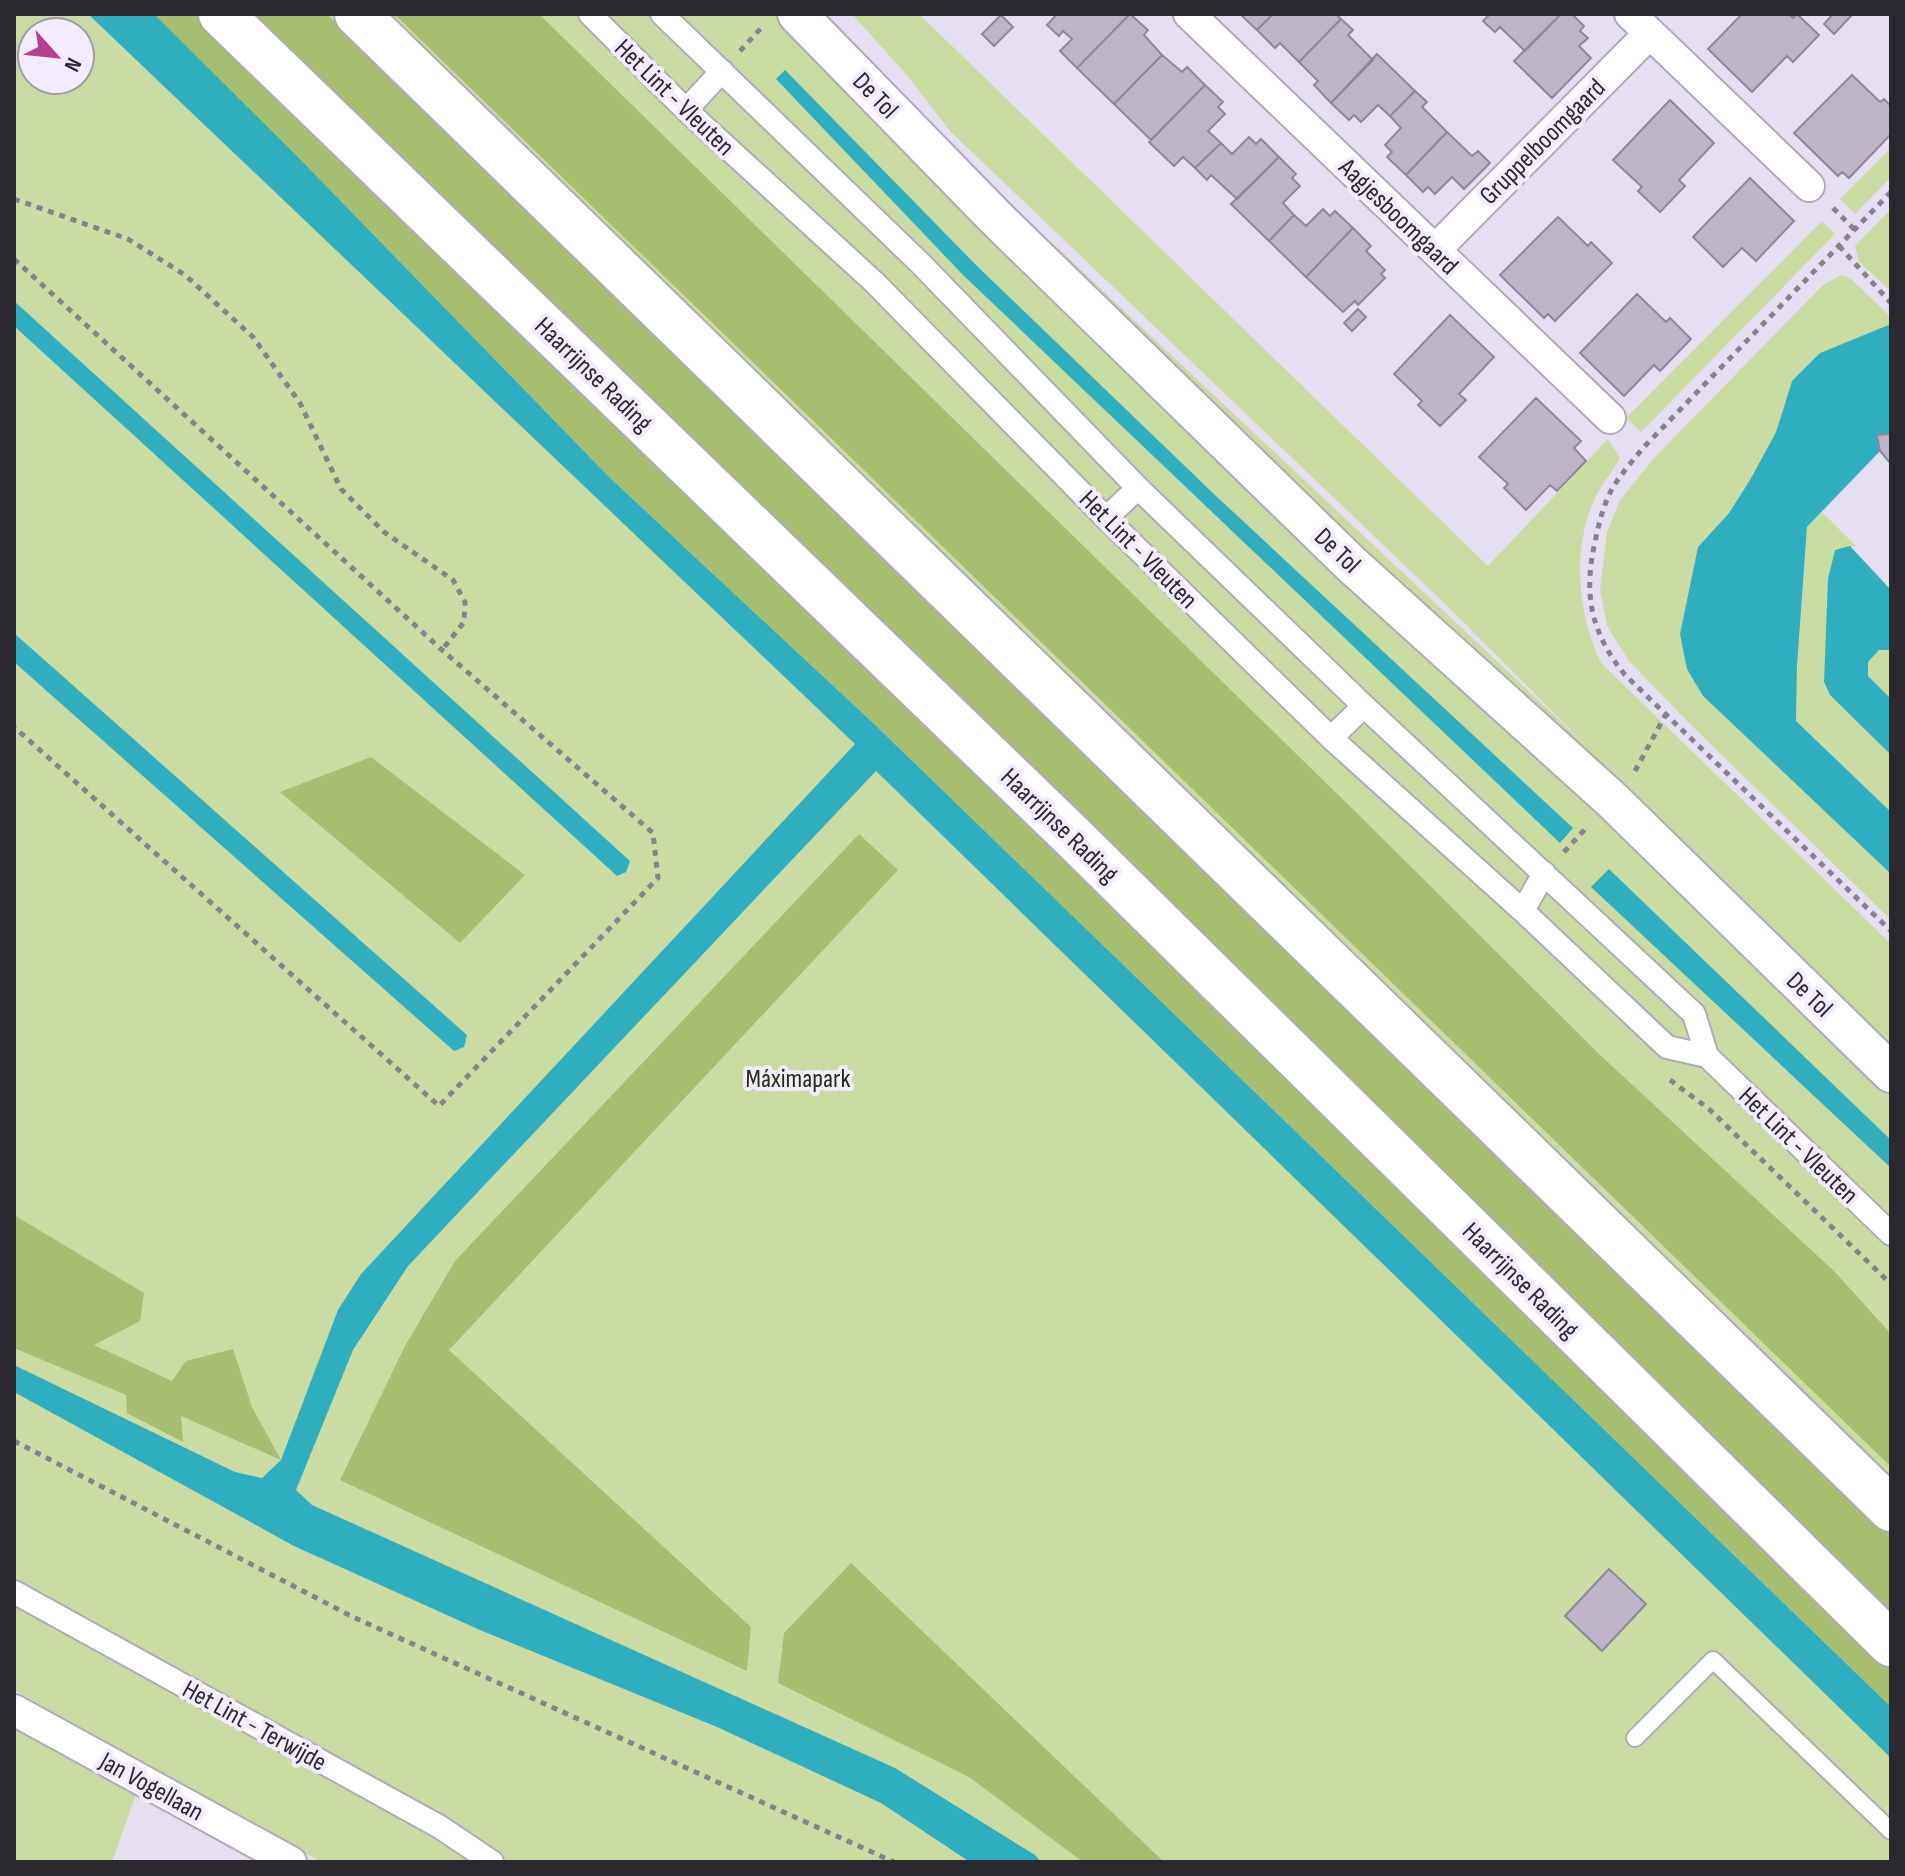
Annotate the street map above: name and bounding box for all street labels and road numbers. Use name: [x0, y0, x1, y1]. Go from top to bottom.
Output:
street label: Het Lint - Vleuten: [608, 33, 740, 163]
street label: De Tol: [846, 67, 904, 125]
street label: Gruppelboomgaard: [1474, 73, 1612, 211]
street label: Aagjesboomgaard: [1331, 152, 1464, 282]
street label: Haarrijnse Rading: [528, 311, 658, 439]
street label: Het Lint - Vleuten: [1072, 485, 1203, 616]
street label: De Tol: [1308, 522, 1366, 580]
street label: Haarrijnse Rading: [994, 762, 1124, 890]
street label: De Tol: [1780, 966, 1838, 1024]
street label: Het Lint - Vleuten: [1732, 1081, 1864, 1211]
street label: Haarrijnse Rading: [1455, 1217, 1584, 1346]
street label: Het Lint - Terwijde: [177, 1674, 332, 1779]
street label: Jan Vogellaan: [93, 1746, 209, 1828]

